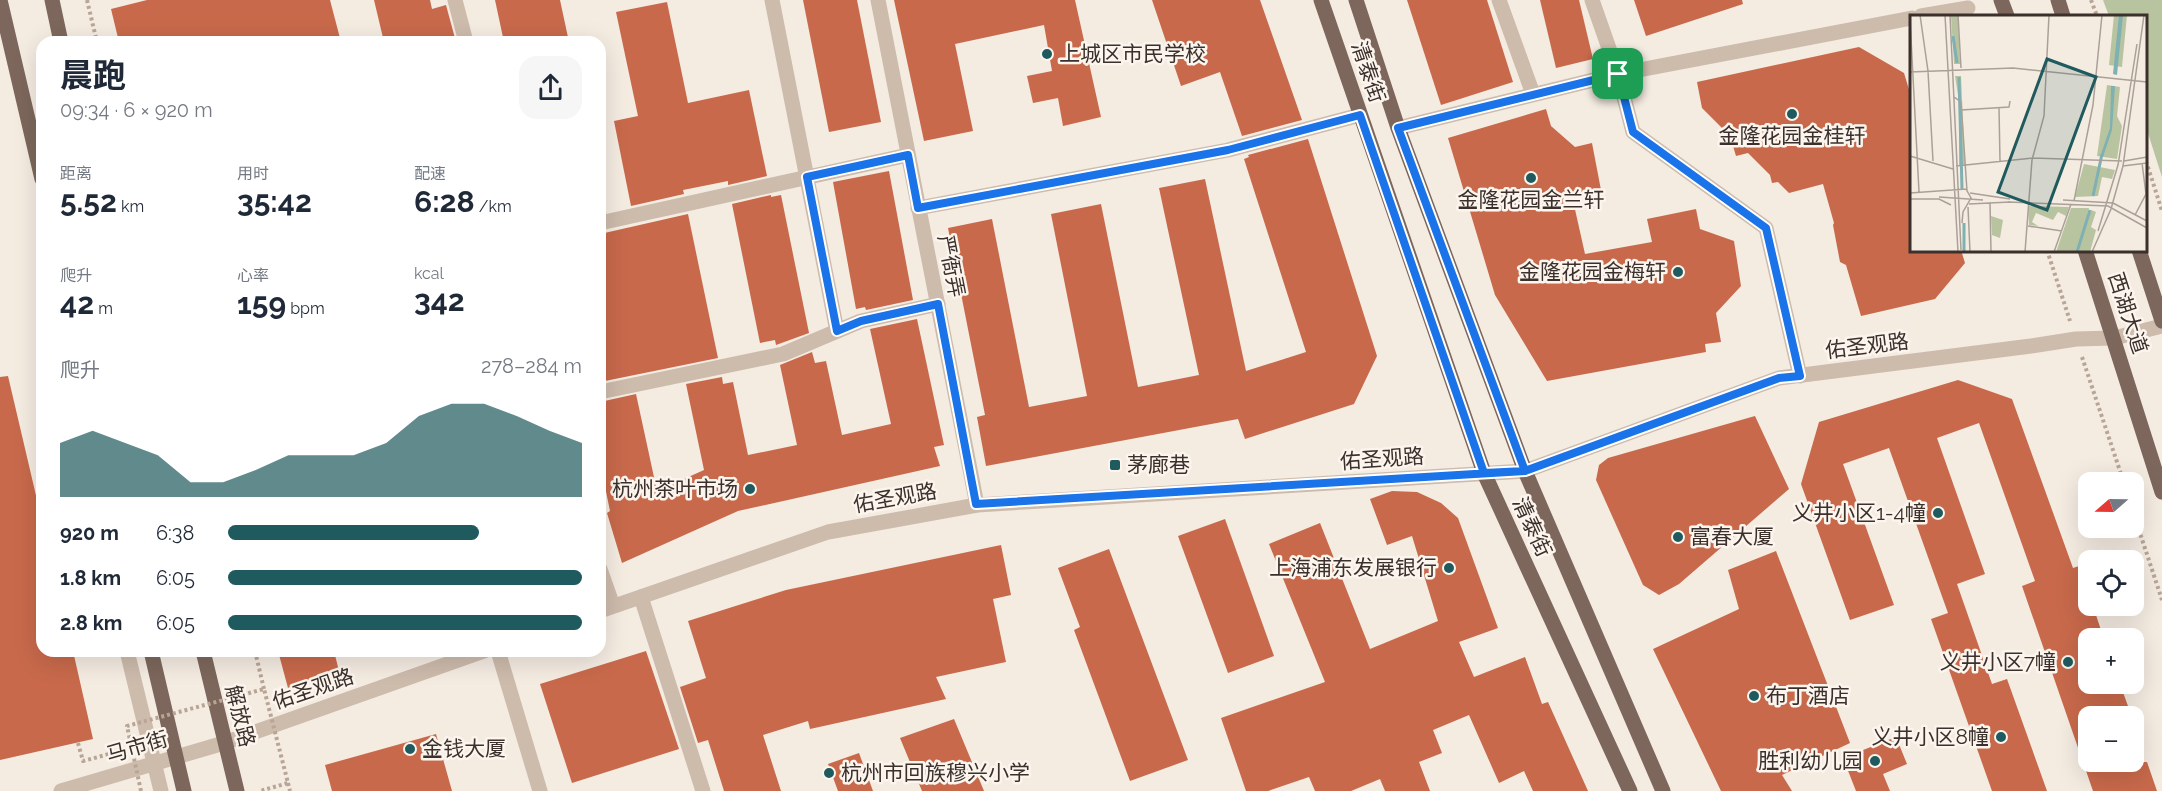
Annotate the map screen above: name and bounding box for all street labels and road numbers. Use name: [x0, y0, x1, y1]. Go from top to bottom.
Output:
street label: 清泰街: [1346, 38, 1391, 106]
street label: 严衙弄: [933, 233, 970, 299]
street label: 西湖大道: [2104, 269, 2153, 357]
street label: 佑圣观路: [1824, 328, 1910, 363]
street label: 佑圣观路: [1339, 443, 1425, 474]
street label: 佑圣观路: [851, 478, 938, 517]
street label: 清泰街: [1508, 493, 1557, 561]
street label: 佑圣观路: [269, 663, 357, 714]
street label: 解放路: [221, 682, 260, 749]
street label: 马市街: [103, 726, 171, 767]

